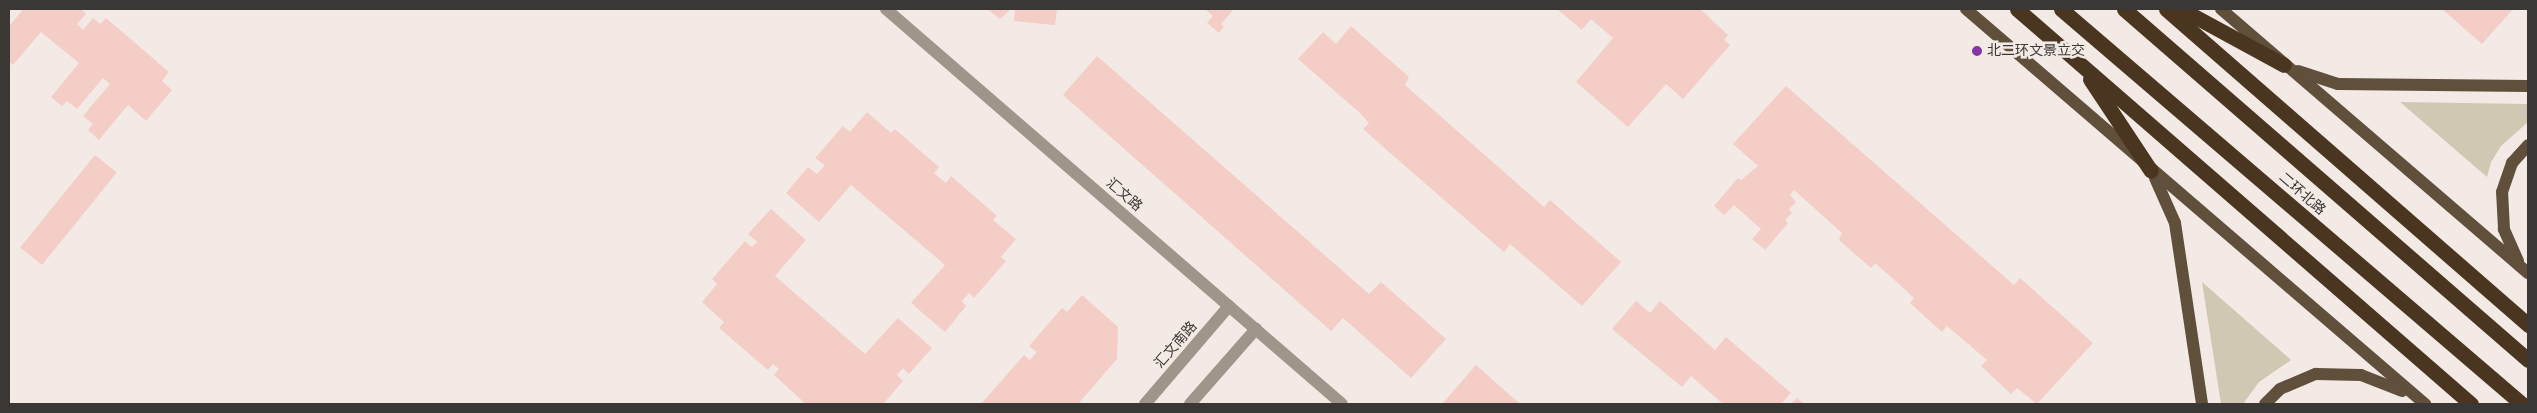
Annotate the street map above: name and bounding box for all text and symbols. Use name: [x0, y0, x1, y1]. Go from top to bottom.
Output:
place label: 北二环文景立交: [1987, 43, 2085, 59]
marker: 北二环文景立交: [1971, 45, 1983, 57]
street label: 二环北路: [2275, 169, 2329, 219]
street label: 汇文路: [1103, 175, 1145, 215]
street label: 汇文南路: [1151, 318, 1201, 372]

